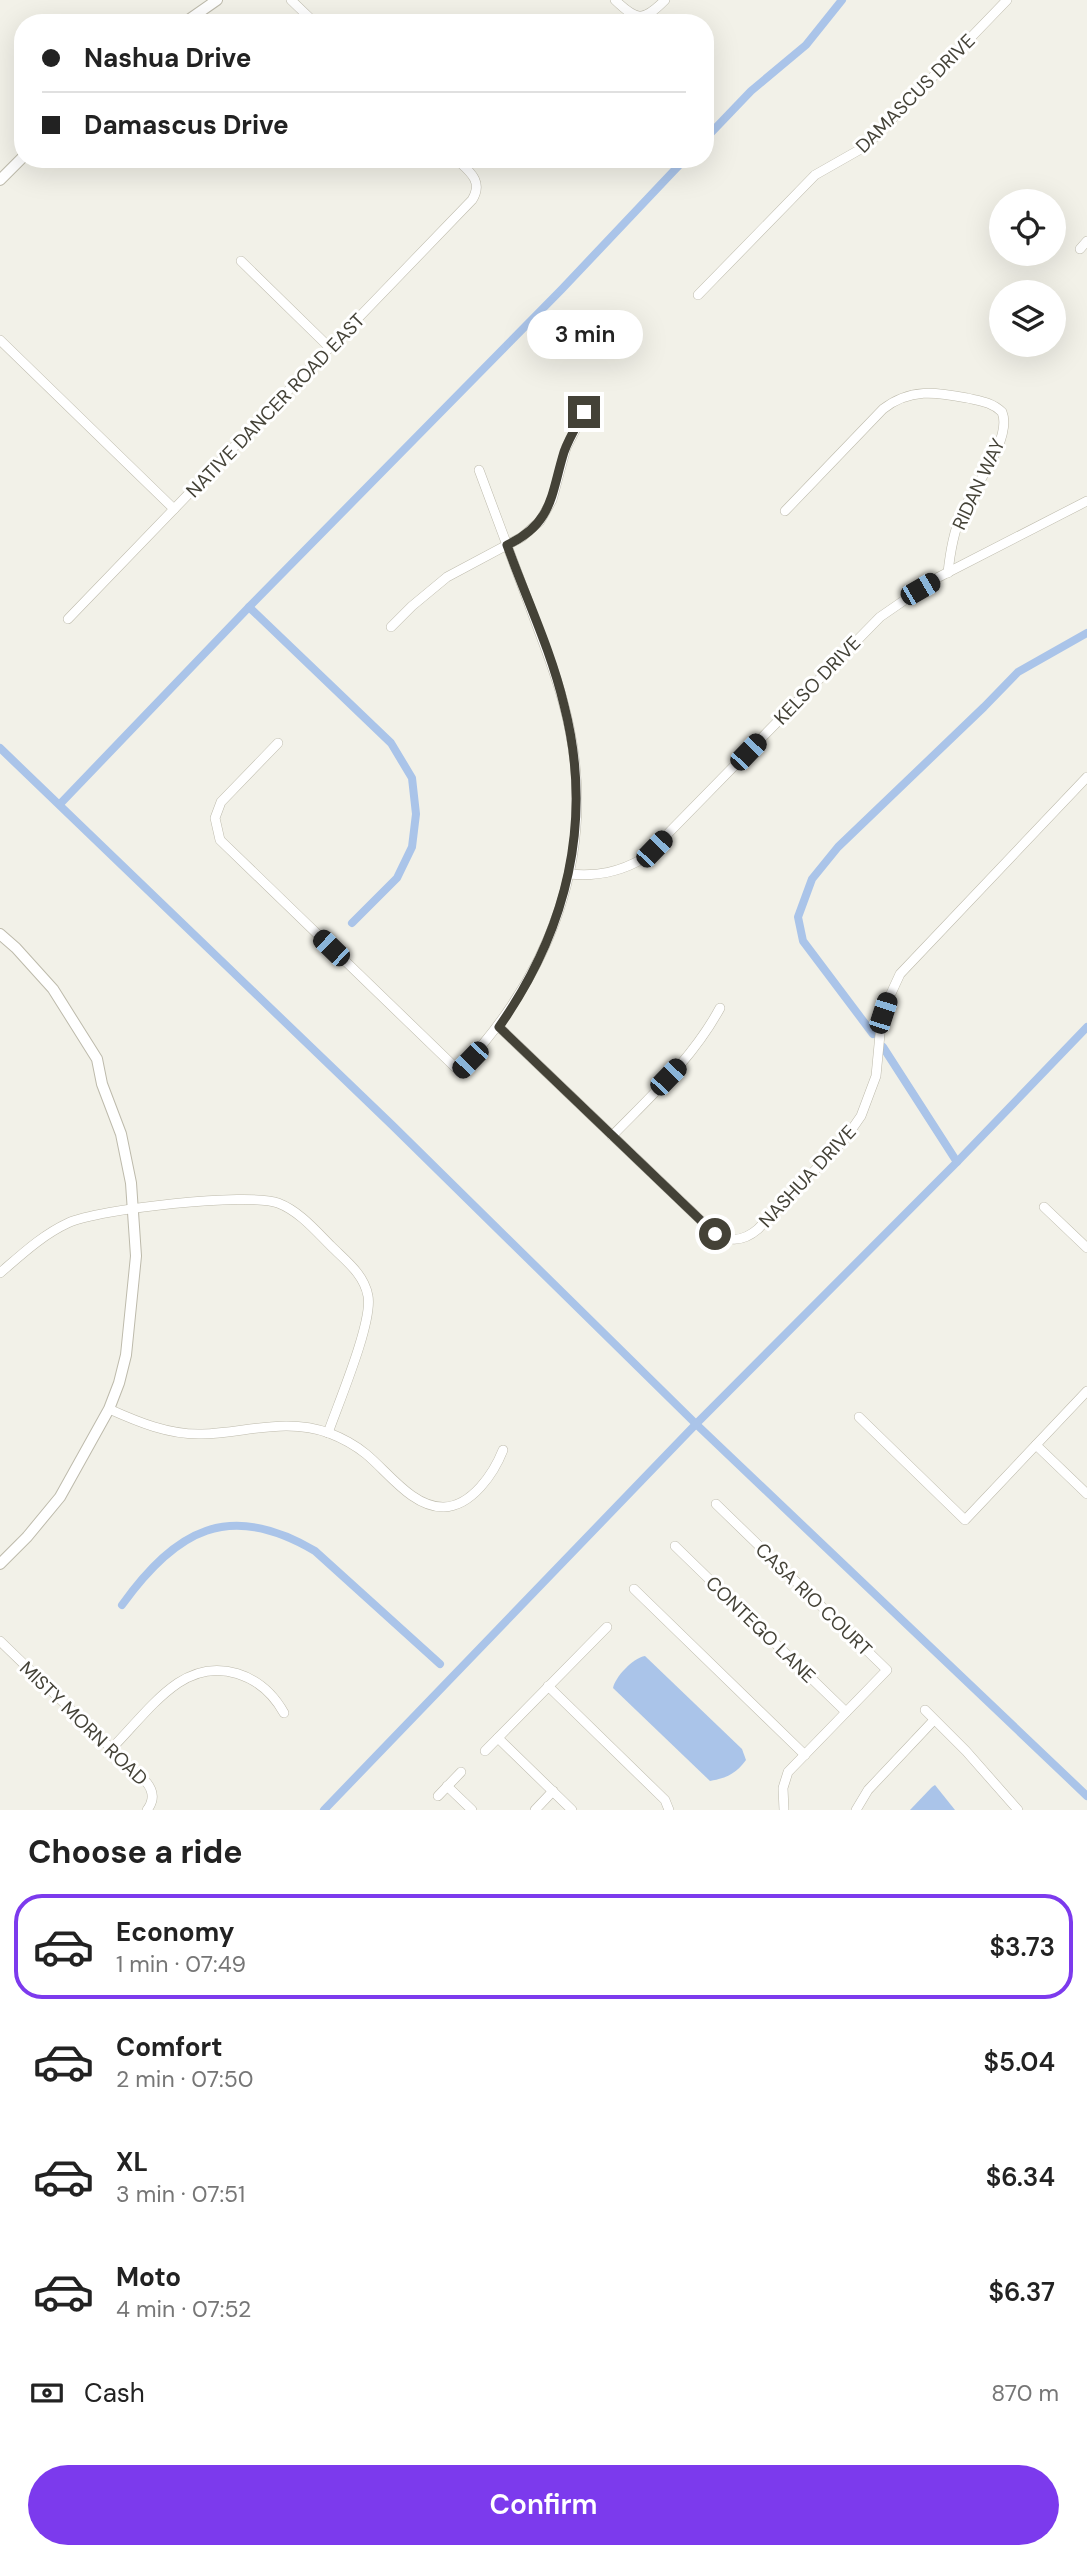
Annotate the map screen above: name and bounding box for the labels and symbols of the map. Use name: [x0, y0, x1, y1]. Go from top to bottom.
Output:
street label: DAMASCUS DRIVE: [850, 28, 980, 158]
street label: NATIVE DANCER ROAD EAST: [181, 308, 370, 503]
callout: 3 min: [526, 310, 642, 360]
route end: [568, 396, 600, 428]
street label: RIDAN WAY: [946, 435, 1010, 534]
car: [897, 569, 944, 609]
street label: KELSO DRIVE: [769, 631, 866, 730]
car: [726, 730, 771, 774]
car: [632, 827, 677, 871]
car: [309, 926, 354, 970]
car: [867, 990, 900, 1036]
car: [448, 1038, 493, 1082]
car: [646, 1055, 691, 1099]
street label: NASHUA DRIVE: [753, 1120, 861, 1233]
route start: [699, 1218, 731, 1250]
street label: CASA RIO COURT: [750, 1537, 878, 1662]
street label: CONTEGO LANE: [700, 1571, 821, 1688]
street label: MISTY MORN ROAD: [14, 1656, 153, 1791]

